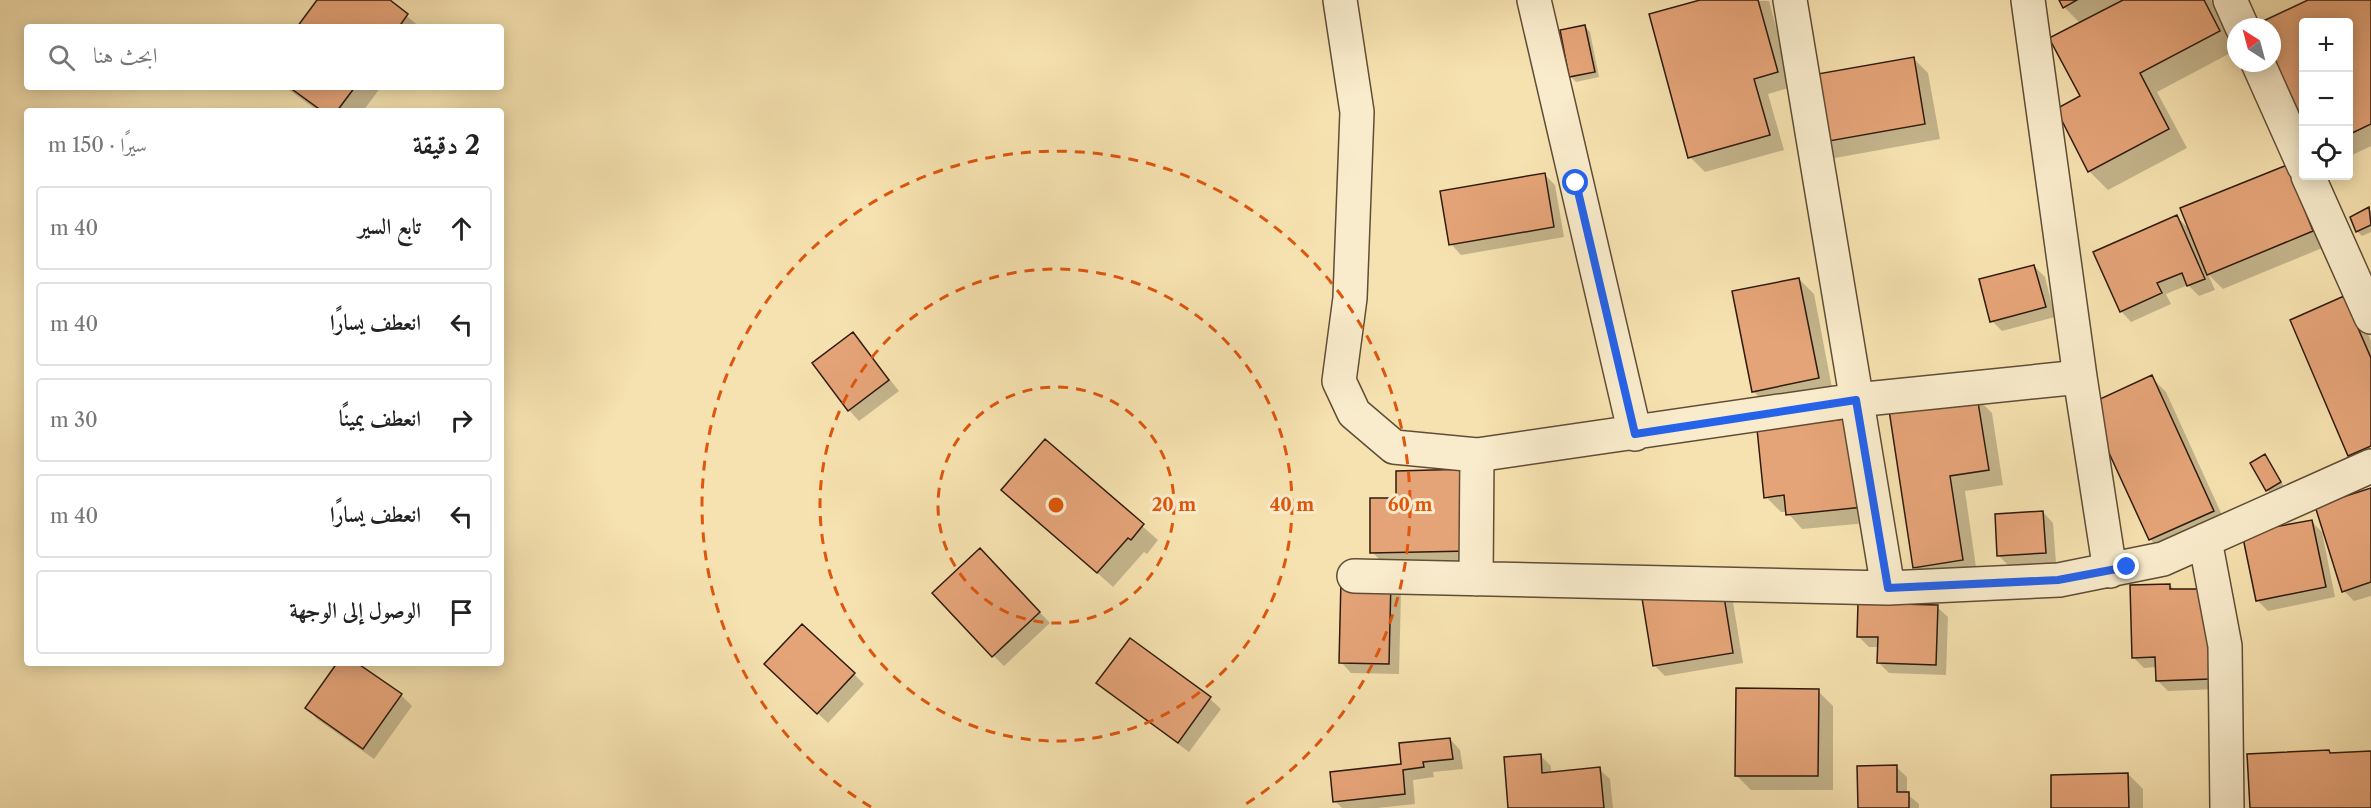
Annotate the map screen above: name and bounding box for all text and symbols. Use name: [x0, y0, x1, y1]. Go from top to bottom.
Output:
north arrow: [2227, 18, 2281, 72]
map controls: [2299, 18, 2353, 180]
button: +: [2299, 18, 2353, 72]
search box: [24, 24, 504, 90]
icon: search: [45, 41, 78, 74]
text: ابحث هنا: [93, 42, 158, 69]
button: −: [2299, 72, 2353, 126]
button: locate: [2299, 126, 2353, 180]
text: 2 دقيقة: [413, 129, 480, 161]
text: سيرًا · 150 m: [48, 133, 147, 157]
route start: [1562, 169, 1588, 195]
icon: ahead: [445, 212, 478, 245]
text: تابع السير: [358, 213, 421, 240]
text: 40 m: [50, 216, 98, 240]
icon: left: [445, 308, 478, 341]
text: انعطف يسارًا: [330, 309, 421, 336]
text: 40 m: [50, 312, 98, 336]
icon: right: [445, 404, 478, 437]
text: انعطف يمينًا: [339, 405, 421, 432]
text: 30 m: [50, 408, 98, 432]
text: 20 m: [1152, 494, 1196, 516]
text: 40 m: [1270, 494, 1314, 516]
text: 60 m: [1388, 494, 1432, 516]
centre of rings: [1046, 495, 1066, 515]
icon: left: [445, 500, 478, 533]
text: انعطف يسارًا: [330, 501, 421, 528]
text: 40 m: [50, 504, 98, 528]
route end: [2113, 553, 2139, 579]
icon: arrive: [445, 596, 478, 629]
text: الوصول إلى الوجهة: [289, 597, 421, 624]

